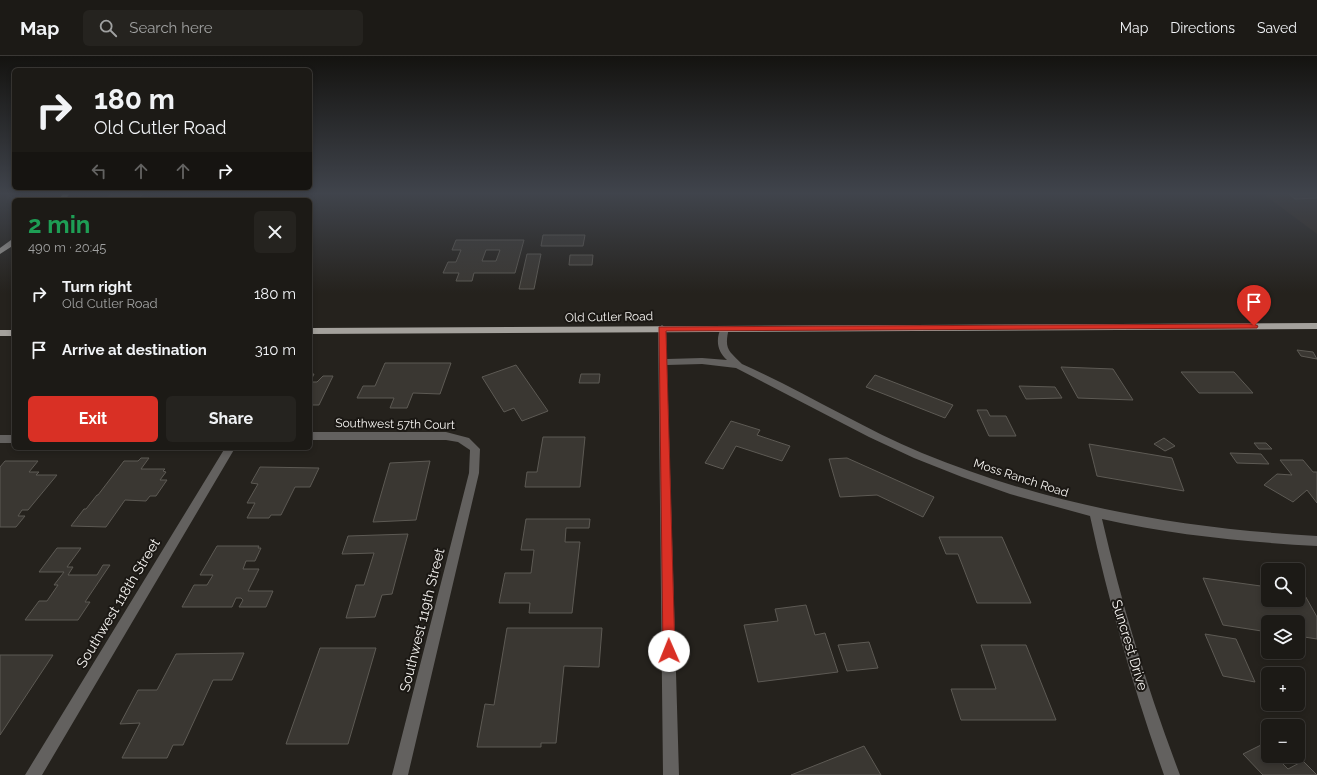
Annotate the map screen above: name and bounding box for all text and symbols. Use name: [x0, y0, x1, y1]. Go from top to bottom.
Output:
search box: [83, 10, 363, 46]
text: Map: [20, 17, 59, 39]
icon: search: [97, 17, 119, 39]
text: Search here: [129, 19, 213, 37]
text: Map: [1120, 20, 1148, 36]
text: Directions: [1170, 20, 1235, 36]
text: Saved: [1257, 20, 1297, 36]
text: 180 m: [94, 83, 175, 116]
icon: right: [28, 84, 80, 136]
text: Old Cutler Road: [94, 117, 226, 138]
icon: left: [88, 160, 110, 182]
icon: ahead: [130, 160, 152, 182]
icon: ahead: [172, 160, 194, 182]
icon: right: [214, 160, 236, 182]
text: 2 min: [28, 210, 90, 239]
button: close: [254, 211, 296, 253]
text: 490 m · 20:45: [28, 240, 106, 255]
text: Turn right: [62, 278, 132, 296]
icon: right: [28, 283, 50, 305]
text: 180 m: [254, 285, 296, 303]
pin: [1237, 285, 1271, 326]
icon: arrive: [1243, 291, 1265, 313]
text: Old Cutler Road: [62, 296, 158, 311]
street label: Old Cutler Road: [565, 309, 653, 325]
icon: arrive: [28, 339, 50, 361]
text: Arrive at destination: [62, 341, 207, 359]
text: 310 m: [255, 341, 296, 359]
button: Exit: [28, 396, 158, 442]
button: Share: [166, 396, 296, 442]
street label: Southwest 57th Court: [335, 416, 455, 432]
street label: Moss Ranch Road: [972, 456, 1070, 500]
street label: Southwest 118th Street: [73, 535, 163, 670]
street label: Southwest 119th Street: [396, 546, 448, 694]
map controls: [1261, 563, 1305, 763]
button: search: [1261, 563, 1305, 607]
street label: Suncrest Drive: [1109, 598, 1151, 692]
button: layers: [1261, 615, 1305, 659]
position arrow: [648, 630, 690, 672]
button: +: [1261, 667, 1305, 711]
button: −: [1261, 719, 1305, 763]

